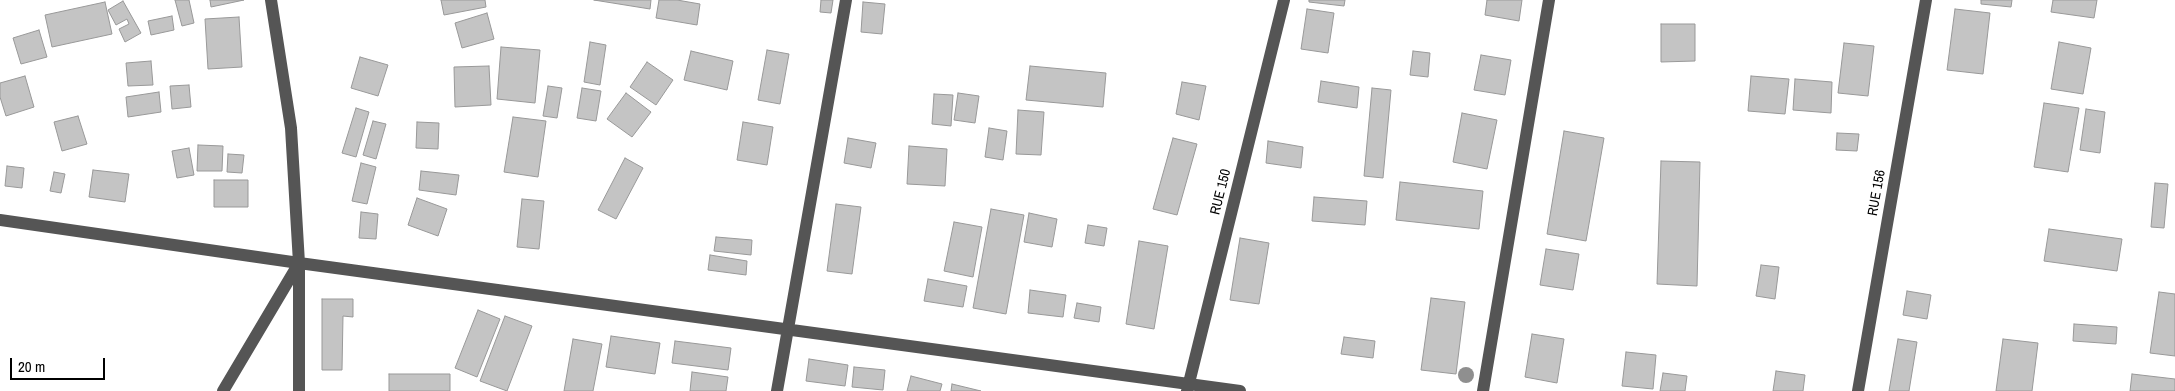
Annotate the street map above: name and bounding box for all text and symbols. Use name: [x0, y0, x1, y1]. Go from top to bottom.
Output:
street label: RUE 150: [1207, 167, 1235, 217]
street label: RUE 156: [1865, 169, 1889, 217]
scale bar: [12, 348, 108, 380]
text: 20 m: [18, 356, 45, 377]

